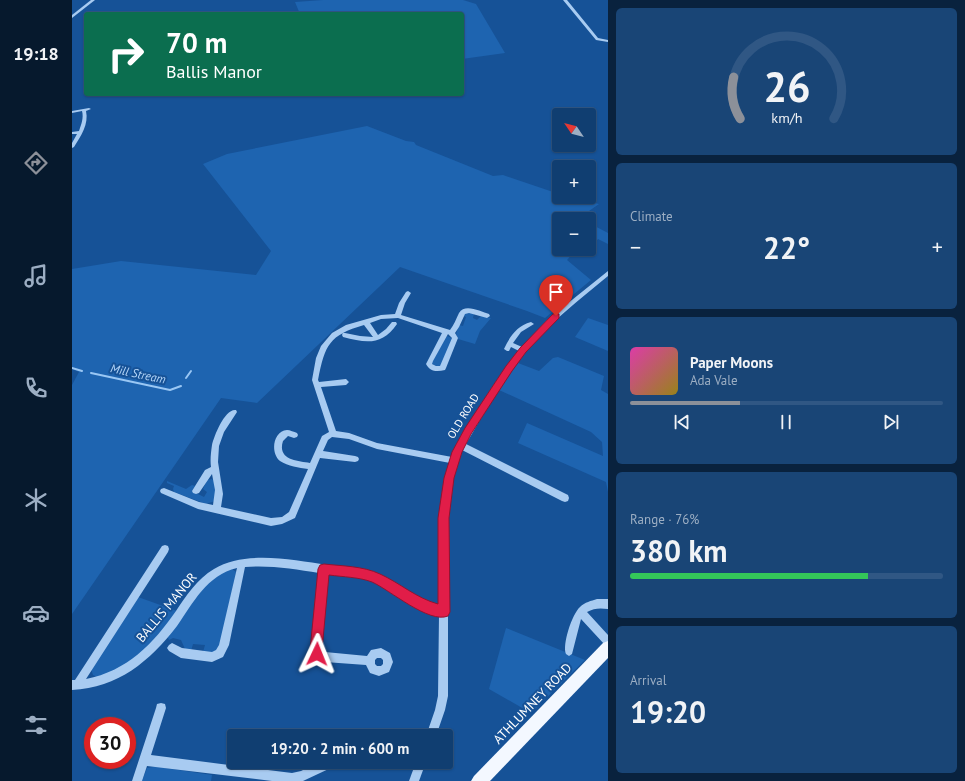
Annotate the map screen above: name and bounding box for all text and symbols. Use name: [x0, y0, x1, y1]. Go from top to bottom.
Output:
text: 70 m: [166, 24, 227, 61]
icon: right: [100, 28, 152, 80]
text: 19:18: [13, 42, 59, 65]
text: Ballis Manor: [166, 60, 262, 83]
text: 26: [763, 60, 810, 113]
north arrow: [552, 108, 596, 152]
map controls: [552, 108, 596, 256]
text: km/h: [771, 108, 802, 127]
icon: directions: [22, 149, 50, 177]
button: +: [552, 160, 596, 204]
text: Climate: [630, 208, 673, 225]
button: −: [552, 212, 596, 256]
text: 22°: [763, 228, 810, 267]
text: −: [630, 233, 641, 261]
text: +: [932, 233, 943, 261]
icon: music: [22, 262, 50, 290]
pin: [539, 275, 573, 316]
icon: arrive: [545, 281, 567, 303]
text: Paper Moons: [690, 353, 773, 372]
water label: Mill Stream: [109, 360, 167, 387]
text: Ada Vale: [690, 372, 738, 389]
icon: phone: [22, 374, 50, 402]
street label: OLD ROAD: [444, 391, 482, 441]
icon: previous: [671, 411, 693, 433]
icon: pause: [775, 411, 797, 433]
icon: next: [880, 411, 902, 433]
icon: climate: [22, 486, 50, 514]
text: Range · 76%: [630, 511, 699, 528]
text: 380 km: [630, 531, 728, 570]
street label: BALLIS MANOR: [132, 569, 201, 646]
icon: car: [22, 599, 50, 627]
position arrow: [296, 633, 338, 675]
street label: ATHLUMNEY ROAD: [489, 659, 575, 747]
text: Arrival: [630, 672, 666, 689]
text: 19:20: [630, 692, 706, 731]
icon: filters: [22, 711, 50, 739]
speed limit sign: 30: [84, 717, 136, 769]
text: 19:20 · 2 min · 600 m: [271, 739, 409, 758]

